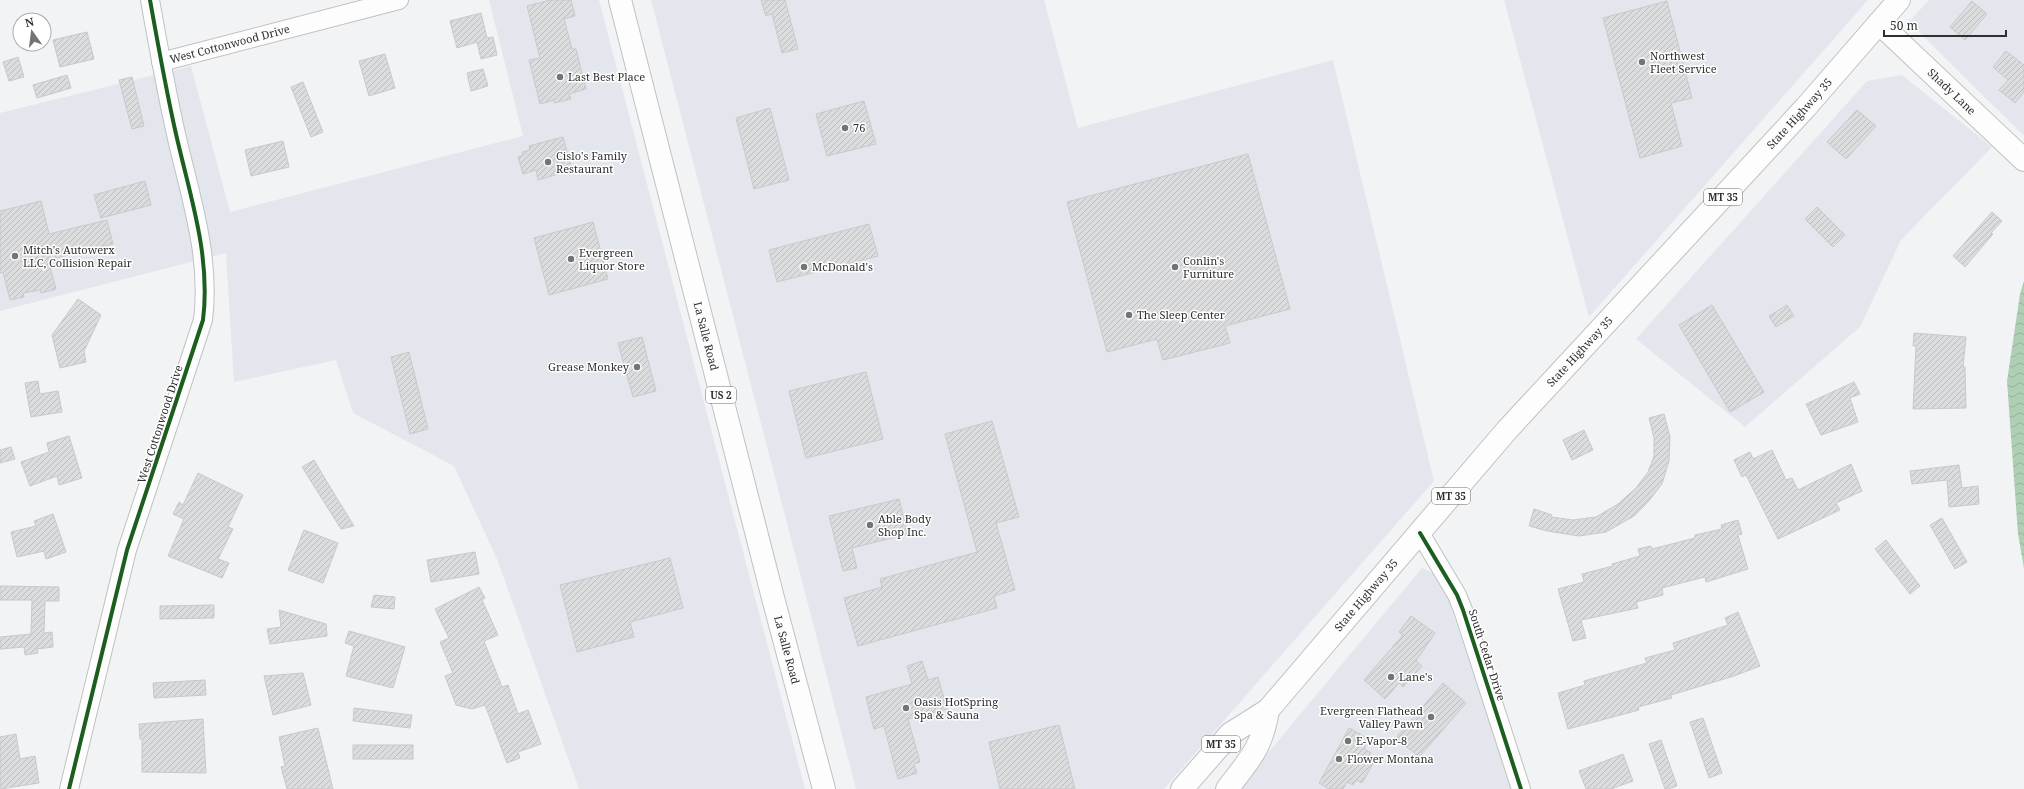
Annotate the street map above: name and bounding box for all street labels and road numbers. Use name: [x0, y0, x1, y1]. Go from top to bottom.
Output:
street label: West Cottonwood Drive: [168, 21, 291, 66]
street label: Shady Lane: [1925, 65, 1979, 118]
street label: State Highway 35: [1763, 74, 1835, 152]
road number: MT 35: [1704, 189, 1742, 205]
street label: La Salle Road: [691, 300, 723, 372]
street label: State Highway 35: [1543, 313, 1616, 390]
street label: West Cottonwood Drive: [133, 363, 186, 485]
road number: US 2: [706, 387, 736, 403]
road number: MT 35: [1432, 488, 1470, 504]
street label: State Highway 35: [1331, 555, 1401, 634]
street label: South Cedar Drive: [1466, 607, 1509, 703]
street label: La Salle Road: [771, 614, 804, 686]
road number: MT 35: [1202, 736, 1240, 752]

